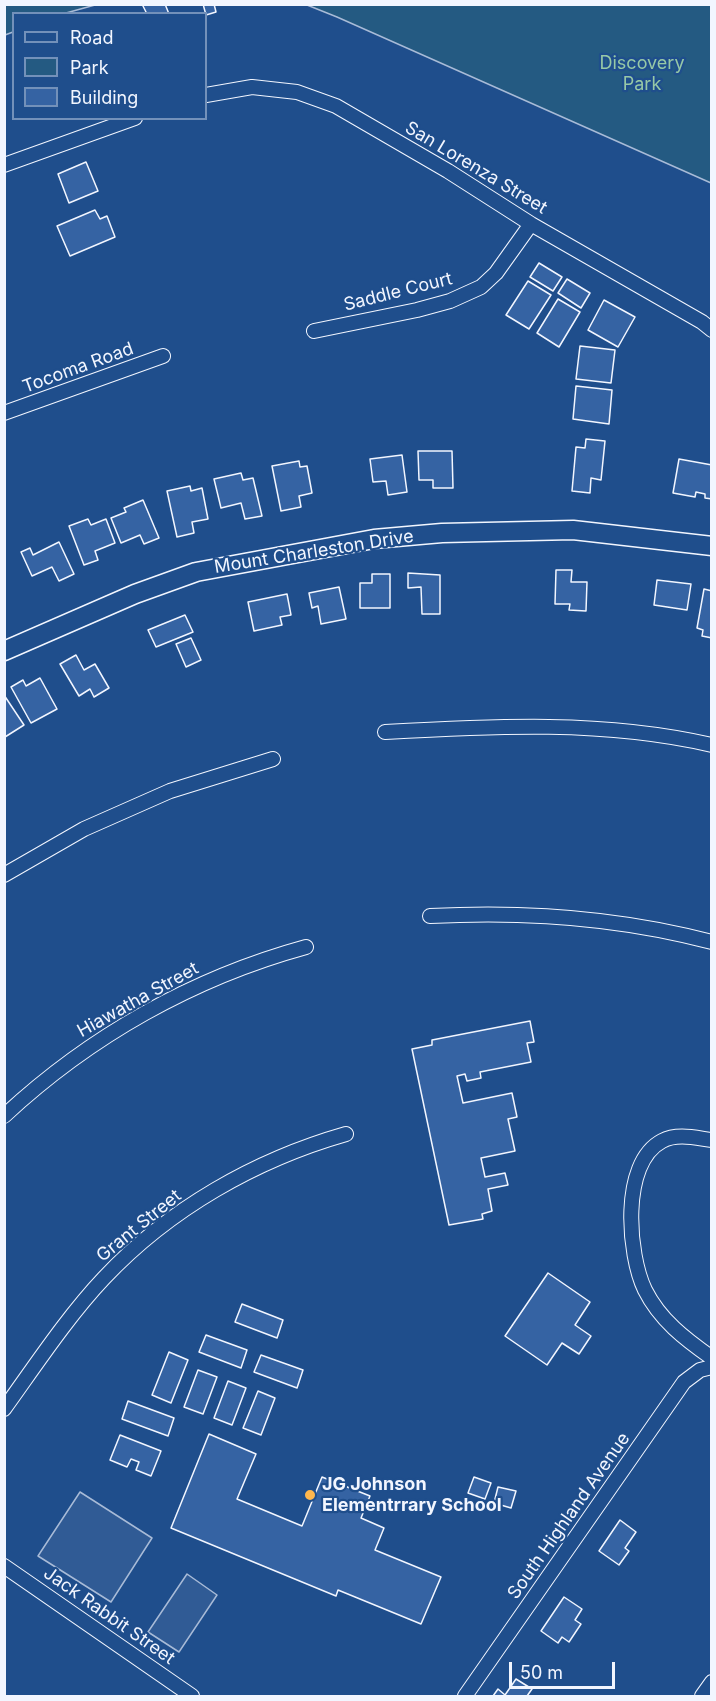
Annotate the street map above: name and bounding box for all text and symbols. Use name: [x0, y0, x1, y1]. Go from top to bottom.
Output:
legend: [12, 12, 207, 120]
text: Road: [70, 27, 113, 48]
park label: Discovery Park: [599, 53, 685, 96]
text: Park: [70, 57, 109, 78]
text: Building: [70, 87, 138, 108]
street label: San Lorenza Street: [401, 117, 551, 219]
street label: Saddle Court: [341, 268, 455, 316]
street label: Tocoma Road: [20, 338, 136, 398]
street label: Mount Charleston Drive: [213, 526, 415, 578]
street label: Hiawatha Street: [74, 958, 202, 1042]
street label: Grant Street: [92, 1185, 186, 1267]
street label: South Highland Avenue: [503, 1429, 635, 1603]
place label: JG Johnson Elementrrary School: [322, 1474, 502, 1516]
marker: JG Johnson Elementrrary School: [303, 1488, 317, 1502]
street label: Jack Rabbit Street: [39, 1563, 179, 1669]
scale bar: [512, 1650, 618, 1688]
text: 50 m: [520, 1662, 563, 1683]

